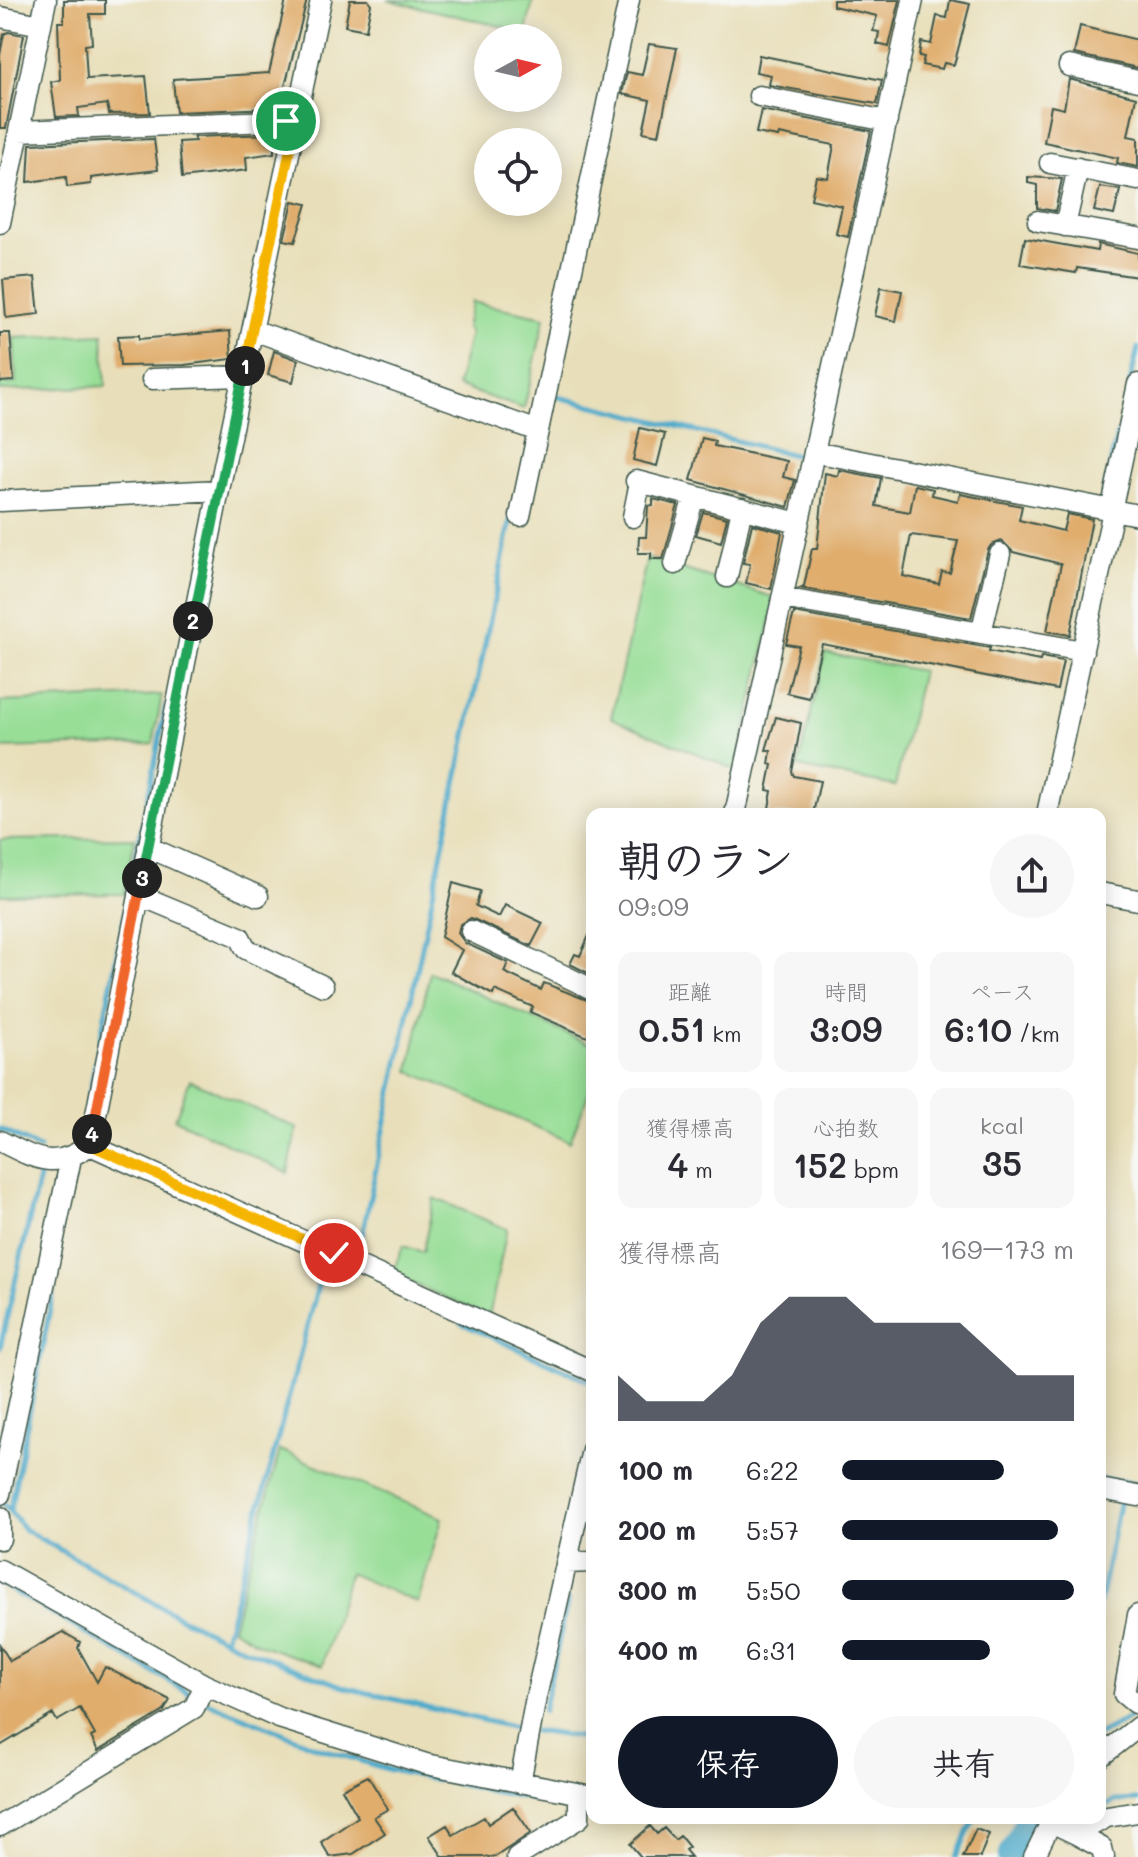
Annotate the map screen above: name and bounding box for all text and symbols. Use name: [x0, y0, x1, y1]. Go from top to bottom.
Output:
north arrow: [474, 24, 562, 112]
map controls: [474, 24, 562, 216]
pin: [252, 87, 320, 155]
icon: arrive: [264, 99, 308, 143]
button: locate: [474, 128, 562, 216]
pin: 1: [225, 346, 265, 386]
text: 1: [240, 351, 250, 380]
pin: 2: [173, 601, 213, 641]
text: 2: [187, 606, 199, 635]
text: 朝のラン: [618, 830, 794, 887]
button: share: [990, 834, 1074, 918]
pin: 3: [122, 858, 162, 898]
text: 3: [135, 863, 149, 892]
text: 09:09: [618, 889, 689, 923]
text: 距離: [668, 977, 712, 1006]
text: 時間: [824, 977, 868, 1006]
text: ペース: [970, 977, 1034, 1006]
text: 0.51: [638, 1006, 705, 1051]
text: 3:09: [810, 1006, 882, 1051]
text: 6:10: [944, 1006, 1012, 1051]
text: km: [705, 1019, 742, 1048]
text: /km: [1012, 1019, 1060, 1048]
text: kcal: [980, 1111, 1024, 1140]
text: 獲得標高: [646, 1113, 734, 1142]
text: 心拍数: [813, 1113, 879, 1142]
pin: 4: [72, 1114, 112, 1154]
text: 4: [85, 1119, 99, 1148]
text: 35: [982, 1140, 1022, 1185]
text: 4: [667, 1142, 688, 1187]
text: 152: [793, 1142, 847, 1187]
text: m: [688, 1155, 713, 1184]
text: bpm: [847, 1155, 899, 1184]
pin: [300, 1219, 368, 1287]
icon: check: [312, 1231, 356, 1275]
text: 169–173 m: [940, 1232, 1074, 1266]
text: 獲得標高: [618, 1235, 722, 1269]
text: 100 m: [618, 1453, 693, 1487]
text: 6:22: [746, 1453, 799, 1487]
text: 200 m: [618, 1513, 696, 1547]
text: 5:57: [746, 1513, 799, 1547]
text: 300 m: [618, 1573, 697, 1607]
text: 5:50: [746, 1573, 800, 1607]
text: 400 m: [618, 1633, 698, 1667]
text: 6:31: [746, 1633, 797, 1667]
button: 保存: [618, 1716, 838, 1808]
button: 共有: [854, 1716, 1074, 1808]

